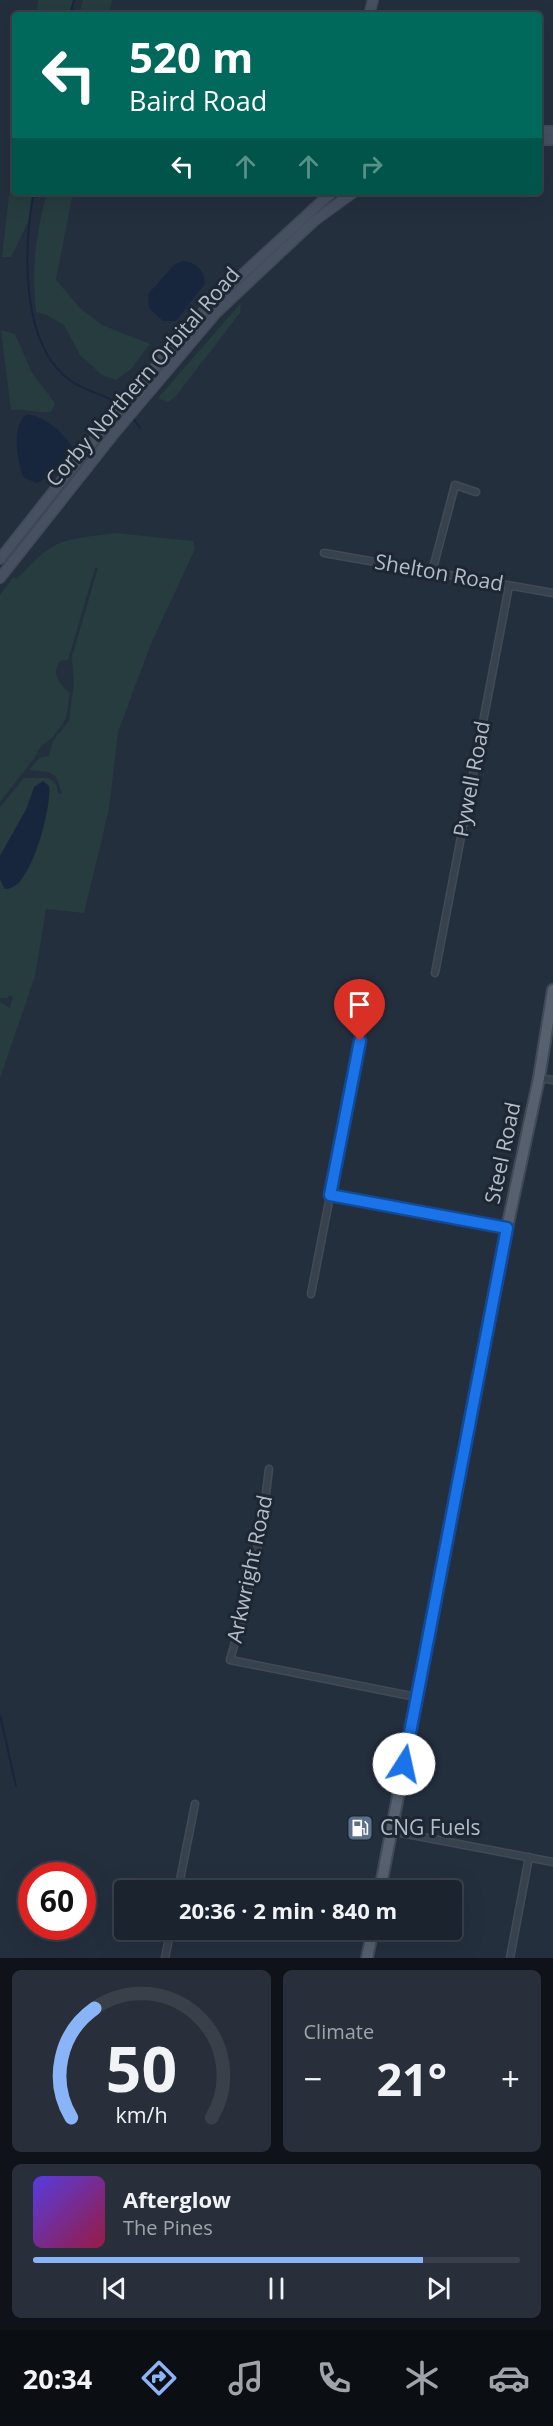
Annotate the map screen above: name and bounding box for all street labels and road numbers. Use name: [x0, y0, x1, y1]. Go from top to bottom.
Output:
street label: Corby Northern Orbital Road: [39, 261, 245, 492]
street label: Shelton Road: [373, 547, 506, 597]
street label: Pywell Road: [446, 719, 496, 839]
street label: Steel Road: [478, 1099, 526, 1206]
street label: Arkwright Road: [220, 1492, 278, 1645]

